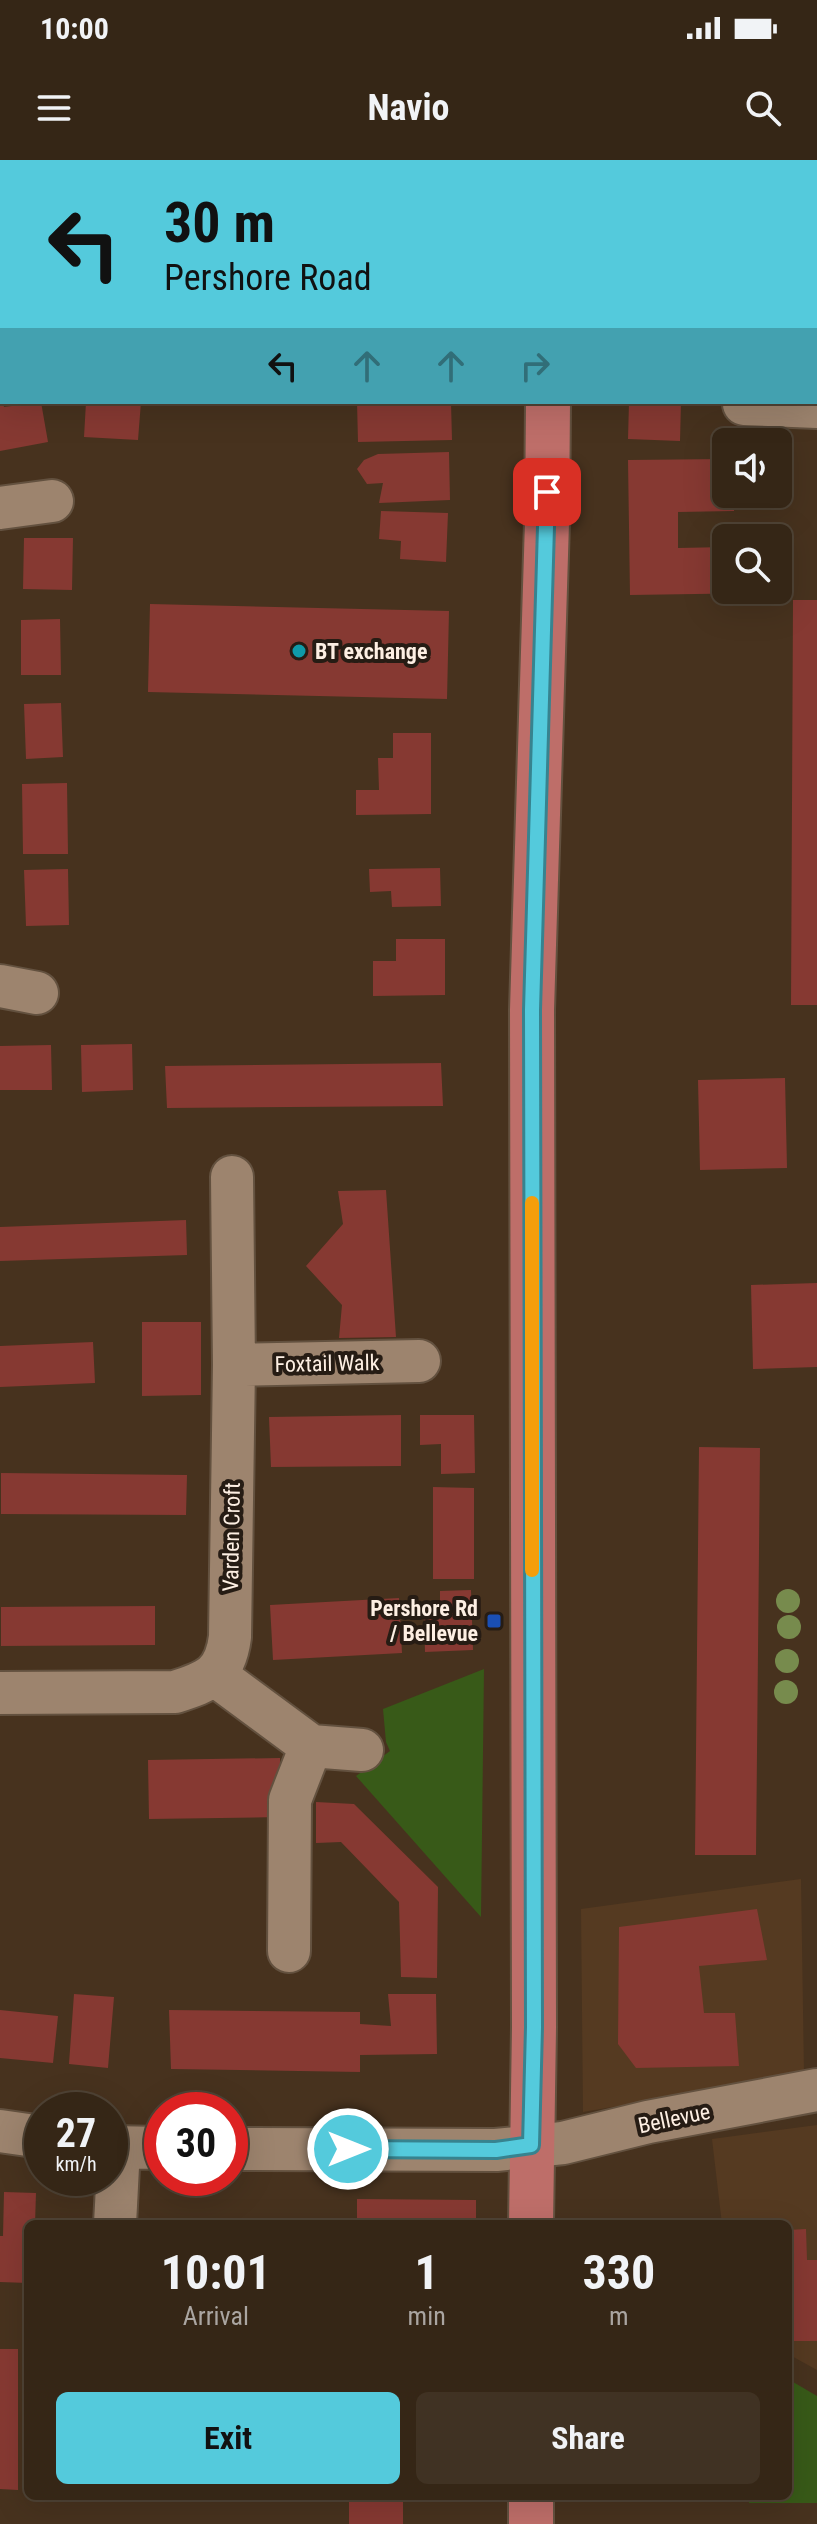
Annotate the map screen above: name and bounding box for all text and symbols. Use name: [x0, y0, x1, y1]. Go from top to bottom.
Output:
text: 10:00: [40, 11, 109, 46]
icon: menu: [32, 86, 76, 130]
icon: search: [741, 86, 785, 130]
text: Navio: [368, 87, 449, 129]
text: 30 m: [164, 190, 275, 256]
icon: left: [32, 192, 136, 296]
text: Pershore Road: [164, 257, 372, 299]
icon: left: [261, 344, 305, 388]
icon: ahead: [345, 344, 389, 388]
icon: ahead: [429, 344, 473, 388]
icon: right: [513, 344, 557, 388]
map controls: [712, 428, 792, 604]
button: sound: [712, 428, 792, 508]
pin: [513, 458, 581, 526]
icon: arrive: [525, 470, 569, 514]
button: search: [712, 524, 792, 604]
place label: BT exchange: [315, 639, 427, 664]
marker: BT exchange: [290, 642, 308, 660]
street label: Foxtail Walk: [274, 1350, 380, 1377]
street label: Varden Croft: [218, 1482, 245, 1592]
place label: Pershore Rd / Bellevue: [370, 1596, 478, 1646]
marker: Pershore Rd / Bellevue: [485, 1612, 503, 1630]
speed limit sign: 30: [144, 2092, 248, 2196]
street label: Bellevue: [636, 2099, 712, 2138]
position arrow: [306, 2107, 390, 2191]
text: 27: [56, 2110, 96, 2157]
text: km/h: [55, 2152, 97, 2176]
text: 10:01: [161, 2244, 271, 2301]
text: 1: [415, 2244, 439, 2301]
text: 330: [582, 2244, 655, 2301]
text: Arrival: [183, 2301, 249, 2331]
text: min: [408, 2301, 446, 2331]
text: m: [609, 2301, 629, 2331]
button: Exit: [56, 2392, 400, 2484]
button: Share: [416, 2392, 760, 2484]

